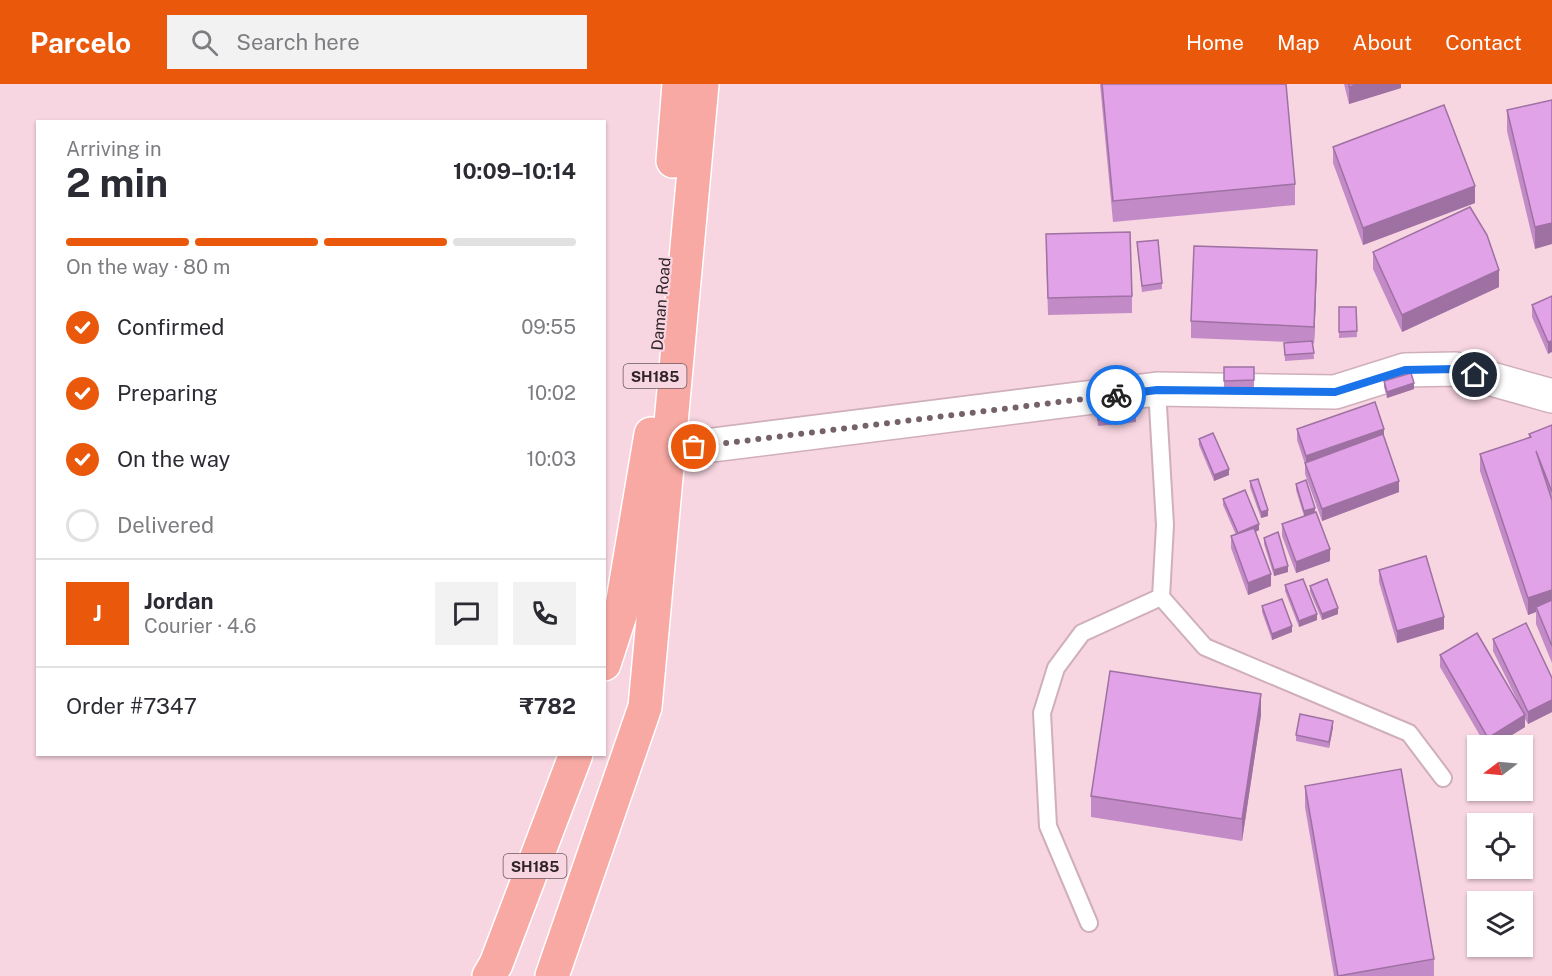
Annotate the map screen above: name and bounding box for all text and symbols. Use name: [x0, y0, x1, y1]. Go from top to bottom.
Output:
search box: [167, 15, 587, 69]
text: Parcelo: [30, 26, 131, 59]
icon: search: [188, 26, 221, 59]
text: Search here: [236, 29, 360, 55]
text: Home: [1186, 30, 1244, 55]
text: Map: [1277, 30, 1320, 55]
text: About: [1353, 30, 1412, 55]
text: Contact: [1445, 30, 1522, 55]
text: Arriving in: [66, 137, 161, 161]
text: 10:09–10:14: [453, 158, 576, 184]
text: 2 min: [66, 160, 168, 206]
text: On the way · 80 m: [66, 255, 230, 279]
street label: Daman Road: [647, 257, 675, 351]
icon: check: [66, 311, 99, 344]
text: Confirmed: [117, 314, 224, 340]
text: 09:55: [521, 315, 576, 339]
pin: [1449, 349, 1500, 400]
icon: home: [1458, 358, 1491, 391]
road number: SH185: [624, 364, 686, 388]
courier: [1086, 365, 1146, 425]
icon: check: [66, 377, 99, 410]
icon: bike: [1100, 379, 1133, 412]
text: Preparing: [117, 380, 218, 406]
text: 10:02: [527, 381, 576, 405]
pin: [668, 421, 719, 472]
icon: bag: [677, 430, 710, 463]
icon: check: [66, 443, 99, 476]
text: On the way: [117, 446, 230, 472]
text: 10:03: [526, 447, 576, 471]
text: Delivered: [117, 512, 214, 538]
button: chat: [435, 582, 498, 645]
button: phone: [513, 582, 576, 645]
text: Jordan: [144, 588, 213, 614]
text: J: [93, 600, 102, 626]
text: Courier · 4.6: [144, 614, 256, 638]
text: Order #7347: [66, 693, 197, 719]
text: ₹782: [520, 693, 576, 719]
north arrow: [1467, 735, 1533, 801]
map controls: [1467, 735, 1533, 957]
button: locate: [1467, 813, 1533, 879]
road number: SH185: [504, 854, 566, 878]
button: layers: [1467, 891, 1533, 957]

